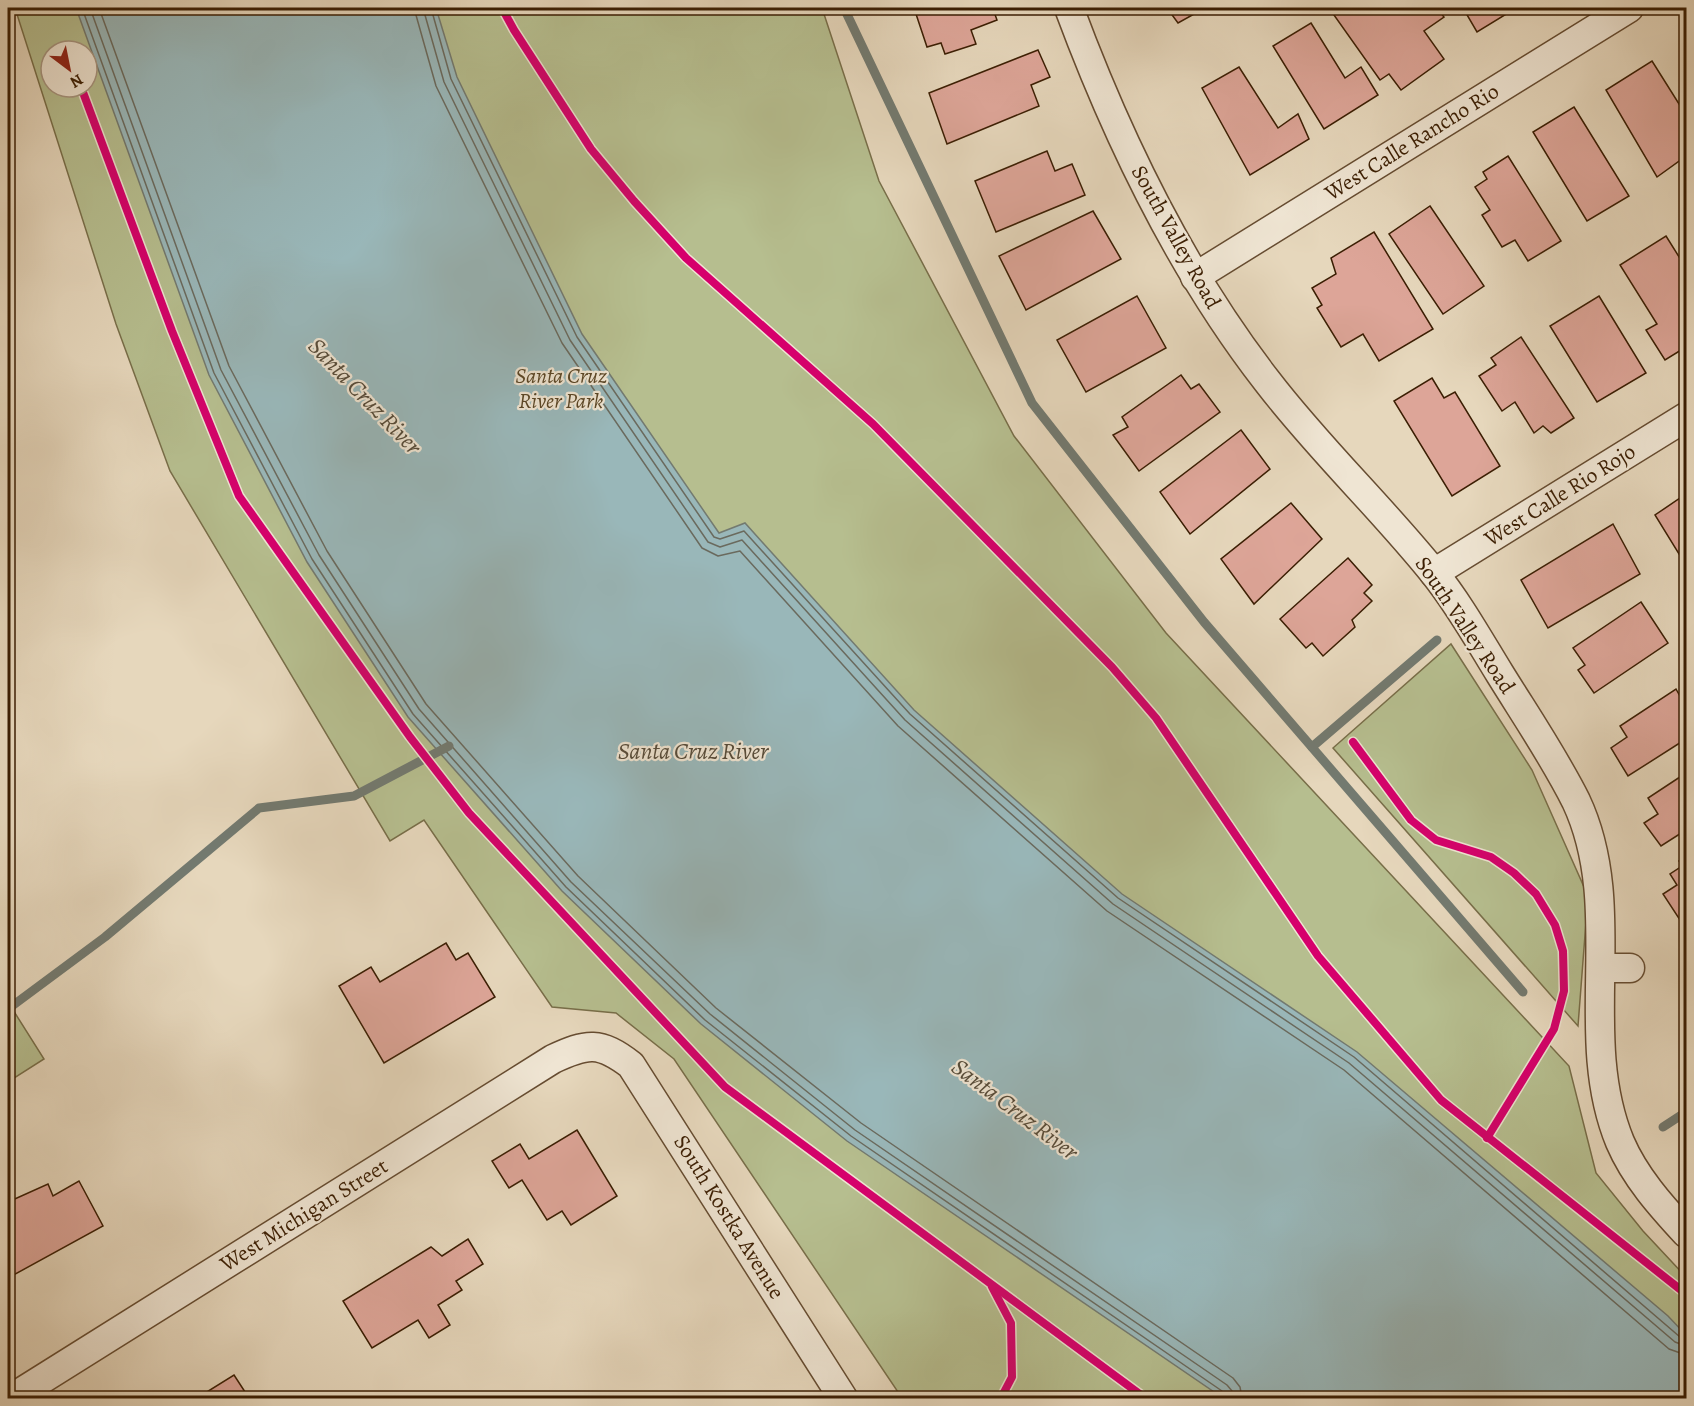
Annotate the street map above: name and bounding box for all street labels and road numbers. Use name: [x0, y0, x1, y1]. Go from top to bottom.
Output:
street label: West Calle Rancho Rio: [1318, 76, 1505, 208]
street label: South Valley Road: [1124, 160, 1228, 314]
street label: West Calle Rio Rojo: [1478, 436, 1641, 554]
street label: South Valley Road: [1408, 550, 1522, 700]
street label: South Kostka Avenue: [666, 1129, 792, 1305]
street label: West Michigan Street: [214, 1151, 394, 1279]

